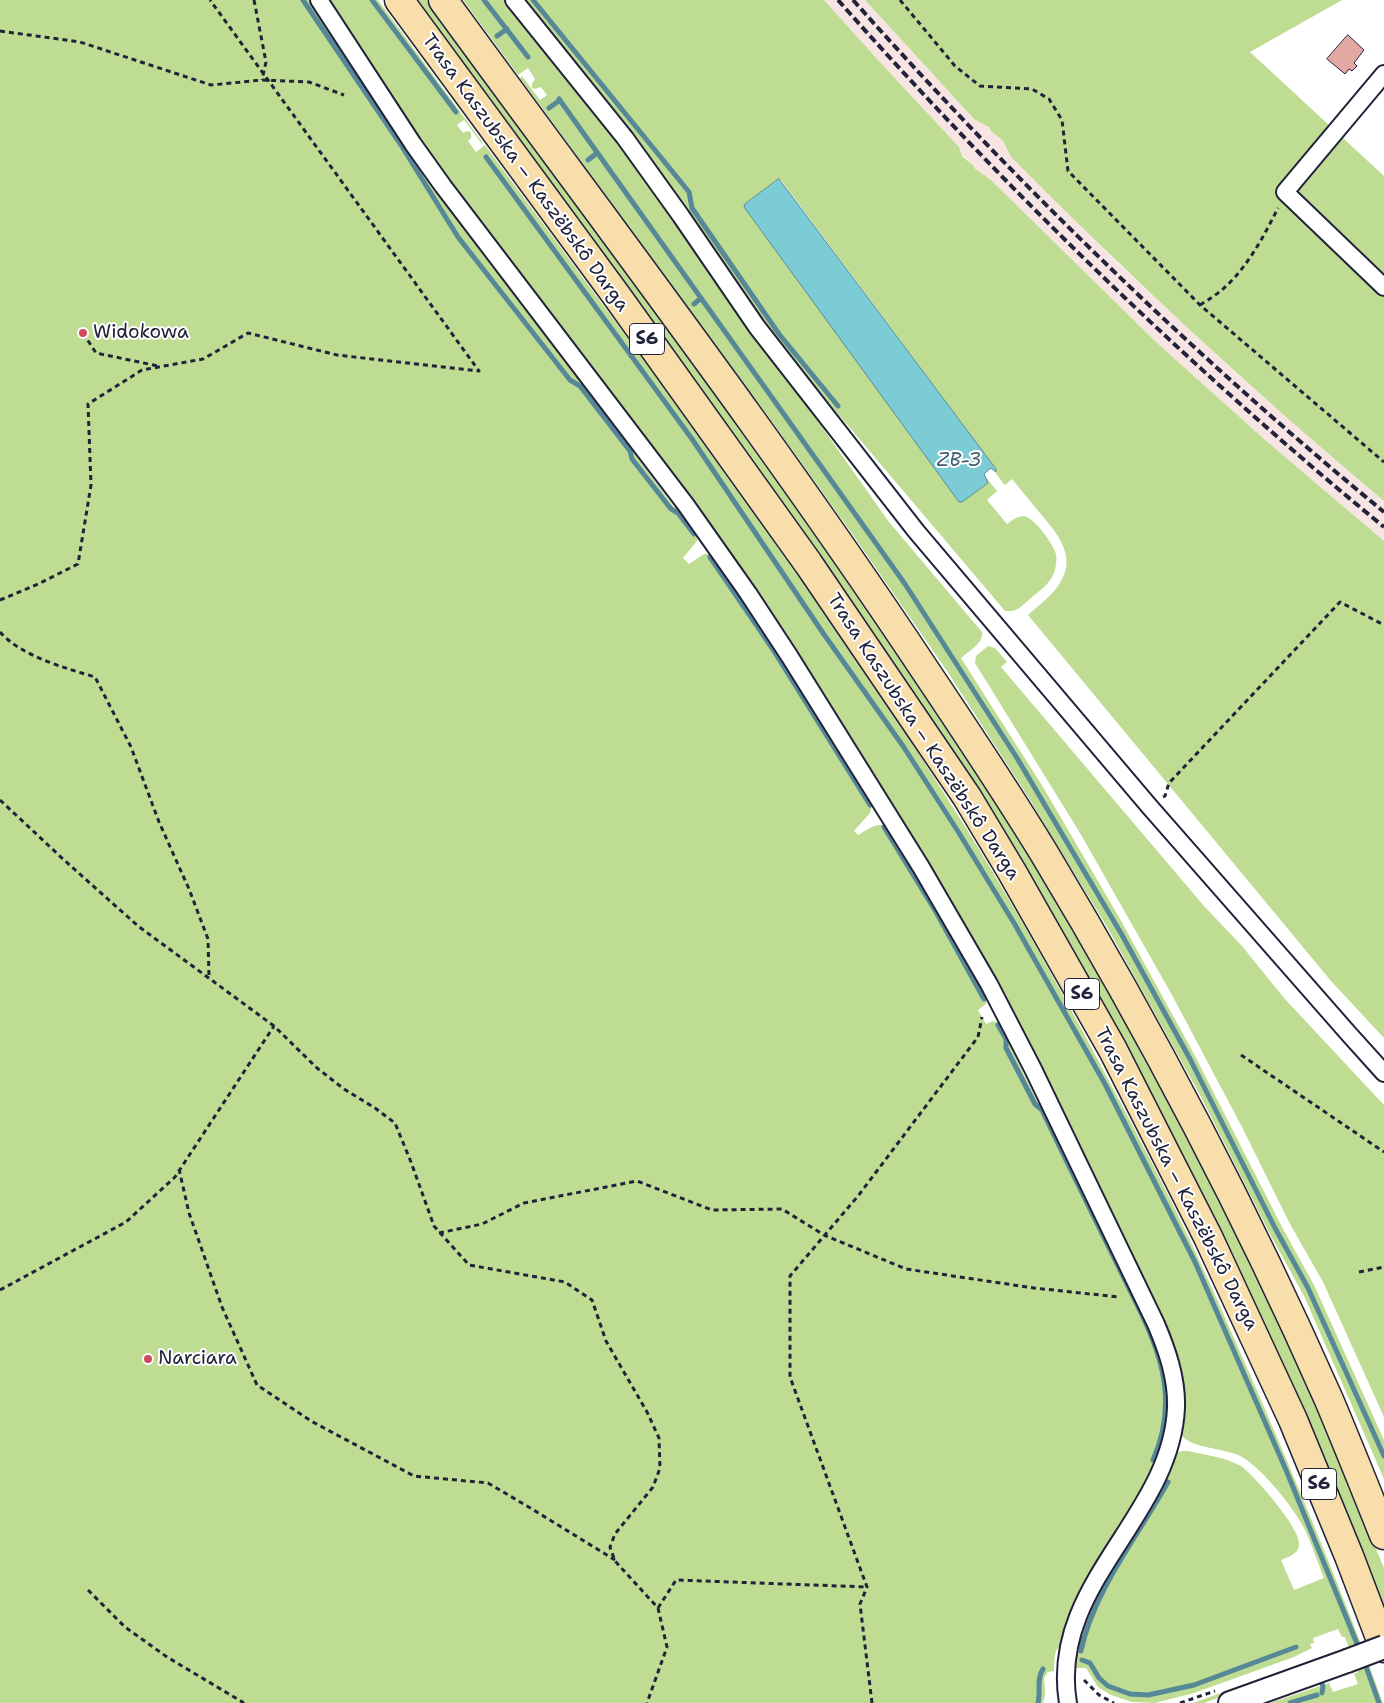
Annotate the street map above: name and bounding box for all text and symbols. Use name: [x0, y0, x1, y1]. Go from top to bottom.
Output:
street label: Trasa Kaszubska – Kaszëbskô Darga: [417, 30, 633, 316]
place label: Widokowa: [93, 322, 189, 344]
road number: S6: [630, 324, 664, 354]
marker: Widokowa: [77, 327, 89, 339]
water label: ZB-3: [937, 449, 981, 473]
street label: Trasa Kaszubska – Kaszëbskô Darga: [822, 589, 1024, 885]
road number: S6: [1064, 979, 1100, 1010]
street label: Trasa Kaszubska – Kaszëbskô Darga: [1089, 1023, 1263, 1335]
place label: Narciara: [158, 1348, 237, 1370]
marker: Narciara: [142, 1353, 154, 1365]
road number: S6: [1302, 1468, 1336, 1500]

